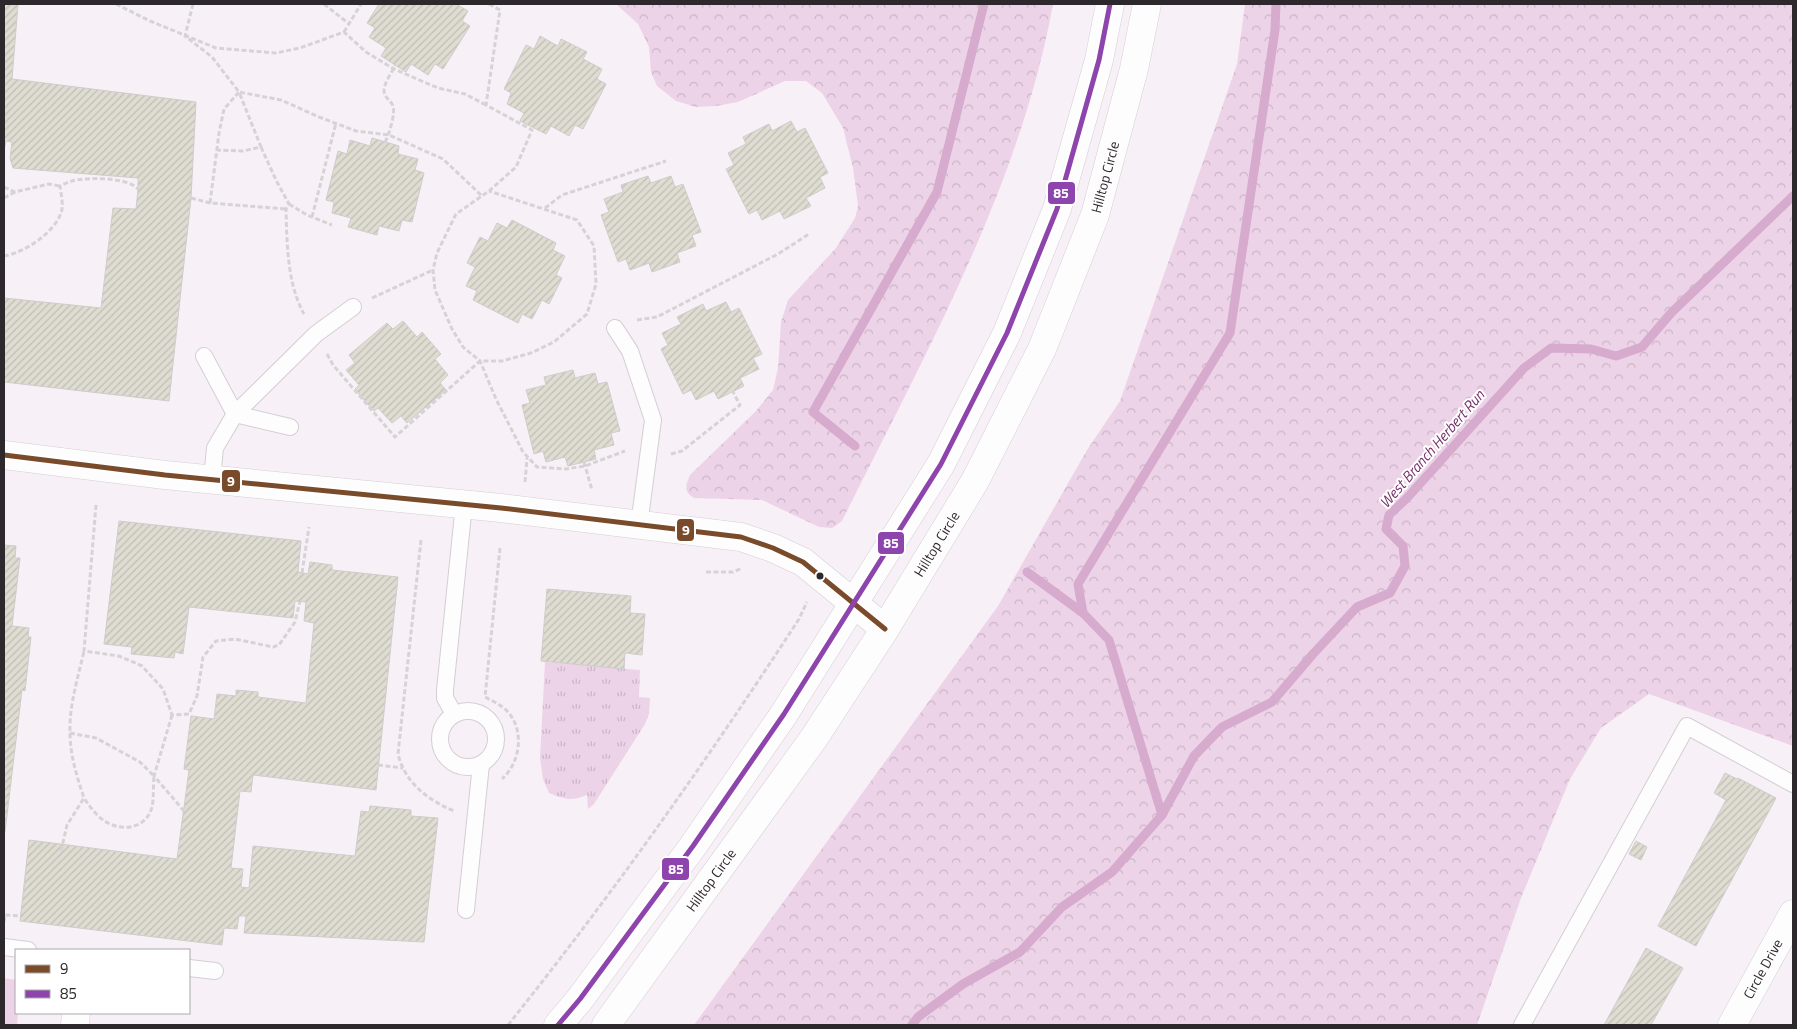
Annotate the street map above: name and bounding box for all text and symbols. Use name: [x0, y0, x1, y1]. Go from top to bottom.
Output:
street label: Hilltop Circle: [1085, 139, 1124, 215]
line badge: 85: [1047, 181, 1076, 205]
text: 85: [1053, 182, 1069, 203]
water label: West Branch Herbert Run: [1374, 384, 1490, 513]
line badge: 9: [221, 469, 241, 493]
text: 9: [227, 470, 235, 491]
street label: Hilltop Circle: [908, 507, 964, 581]
line badge: 9: [676, 518, 695, 542]
text: 9: [682, 519, 690, 540]
line badge: 85: [877, 531, 905, 555]
text: 85: [883, 532, 899, 553]
unlabelled marker: [815, 571, 825, 581]
street label: Hilltop Circle: [681, 844, 741, 916]
line badge: 85: [661, 857, 690, 881]
text: 85: [668, 858, 684, 879]
street label: Circle Drive: [1737, 935, 1787, 1002]
legend: [15, 949, 190, 1014]
text: 9: [60, 957, 68, 980]
text: 85: [60, 982, 77, 1005]

